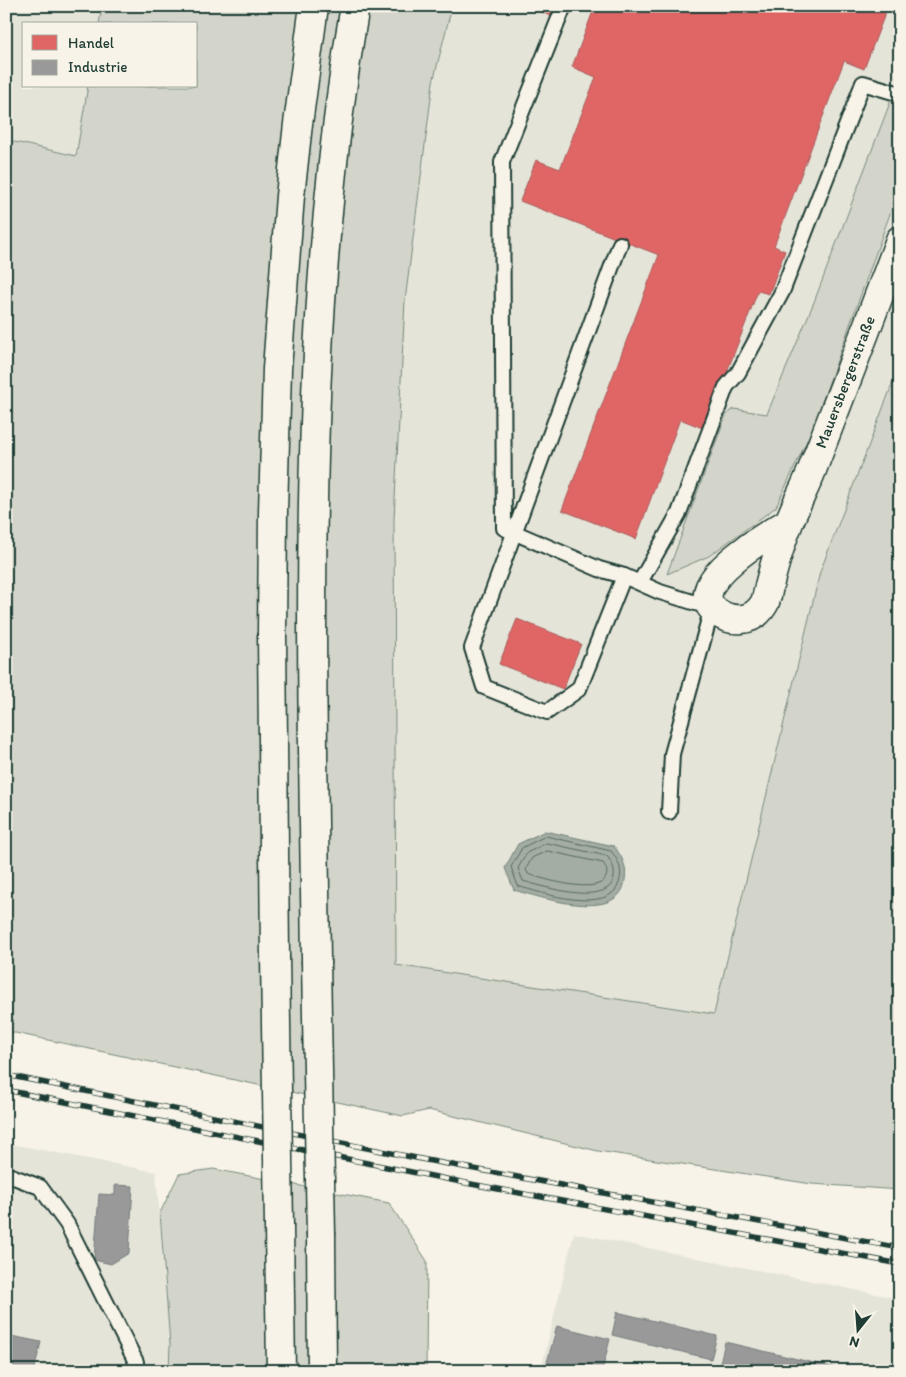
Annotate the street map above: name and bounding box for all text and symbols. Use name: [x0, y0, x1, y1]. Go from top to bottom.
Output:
legend: [22, 22, 198, 88]
text: Handel: [68, 34, 115, 52]
text: Industrie: [68, 58, 128, 76]
street label: Mauersbergerstraße: [811, 313, 879, 451]
north arrow: [834, 1304, 884, 1354]
text: N: [847, 1332, 861, 1351]

